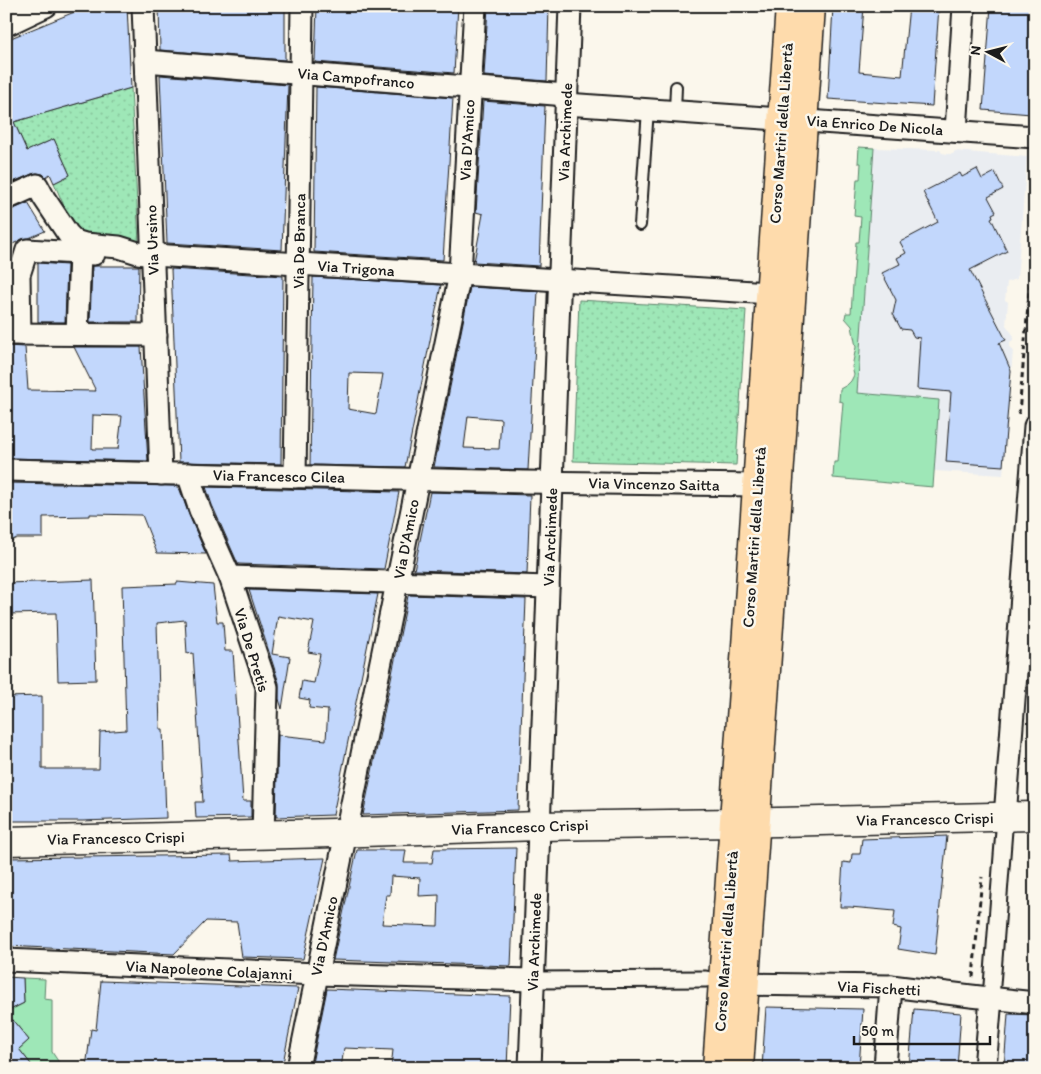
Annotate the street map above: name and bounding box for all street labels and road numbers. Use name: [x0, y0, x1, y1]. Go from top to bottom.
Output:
street label: Corso Martiri della Libertà: [765, 41, 797, 224]
street label: Via Campofranco: [297, 63, 415, 93]
street label: Via Archimede: [554, 82, 576, 182]
street label: Via D'Amico: [455, 99, 479, 181]
street label: Via Enrico De Nicola: [806, 111, 944, 139]
street label: Via De Branca: [289, 193, 309, 289]
street label: Via Ursino: [141, 204, 163, 276]
street label: Via Trigona: [317, 256, 396, 280]
street label: Corso Martiri della Libertà: [738, 445, 770, 628]
street label: Via Francesco Cilea: [213, 465, 345, 487]
street label: Via Vincenzo Saitta: [588, 473, 720, 495]
street label: Via Archimede: [539, 487, 561, 587]
street label: Via D'Amico: [389, 497, 423, 581]
street label: Via De Pretis: [230, 606, 274, 694]
street label: Via Francesco Crispi: [856, 808, 994, 830]
street label: Via Francesco Crispi: [451, 815, 589, 839]
street label: Via Francesco Crispi: [47, 827, 185, 849]
street label: Corso Martiri della Libertà: [710, 849, 742, 1032]
street label: Via Archimede: [523, 892, 545, 992]
street label: Via D'Amico: [306, 894, 342, 978]
street label: Via Napoleone Colajanni: [125, 956, 293, 984]
street label: Via Fischetti: [837, 976, 921, 1000]

